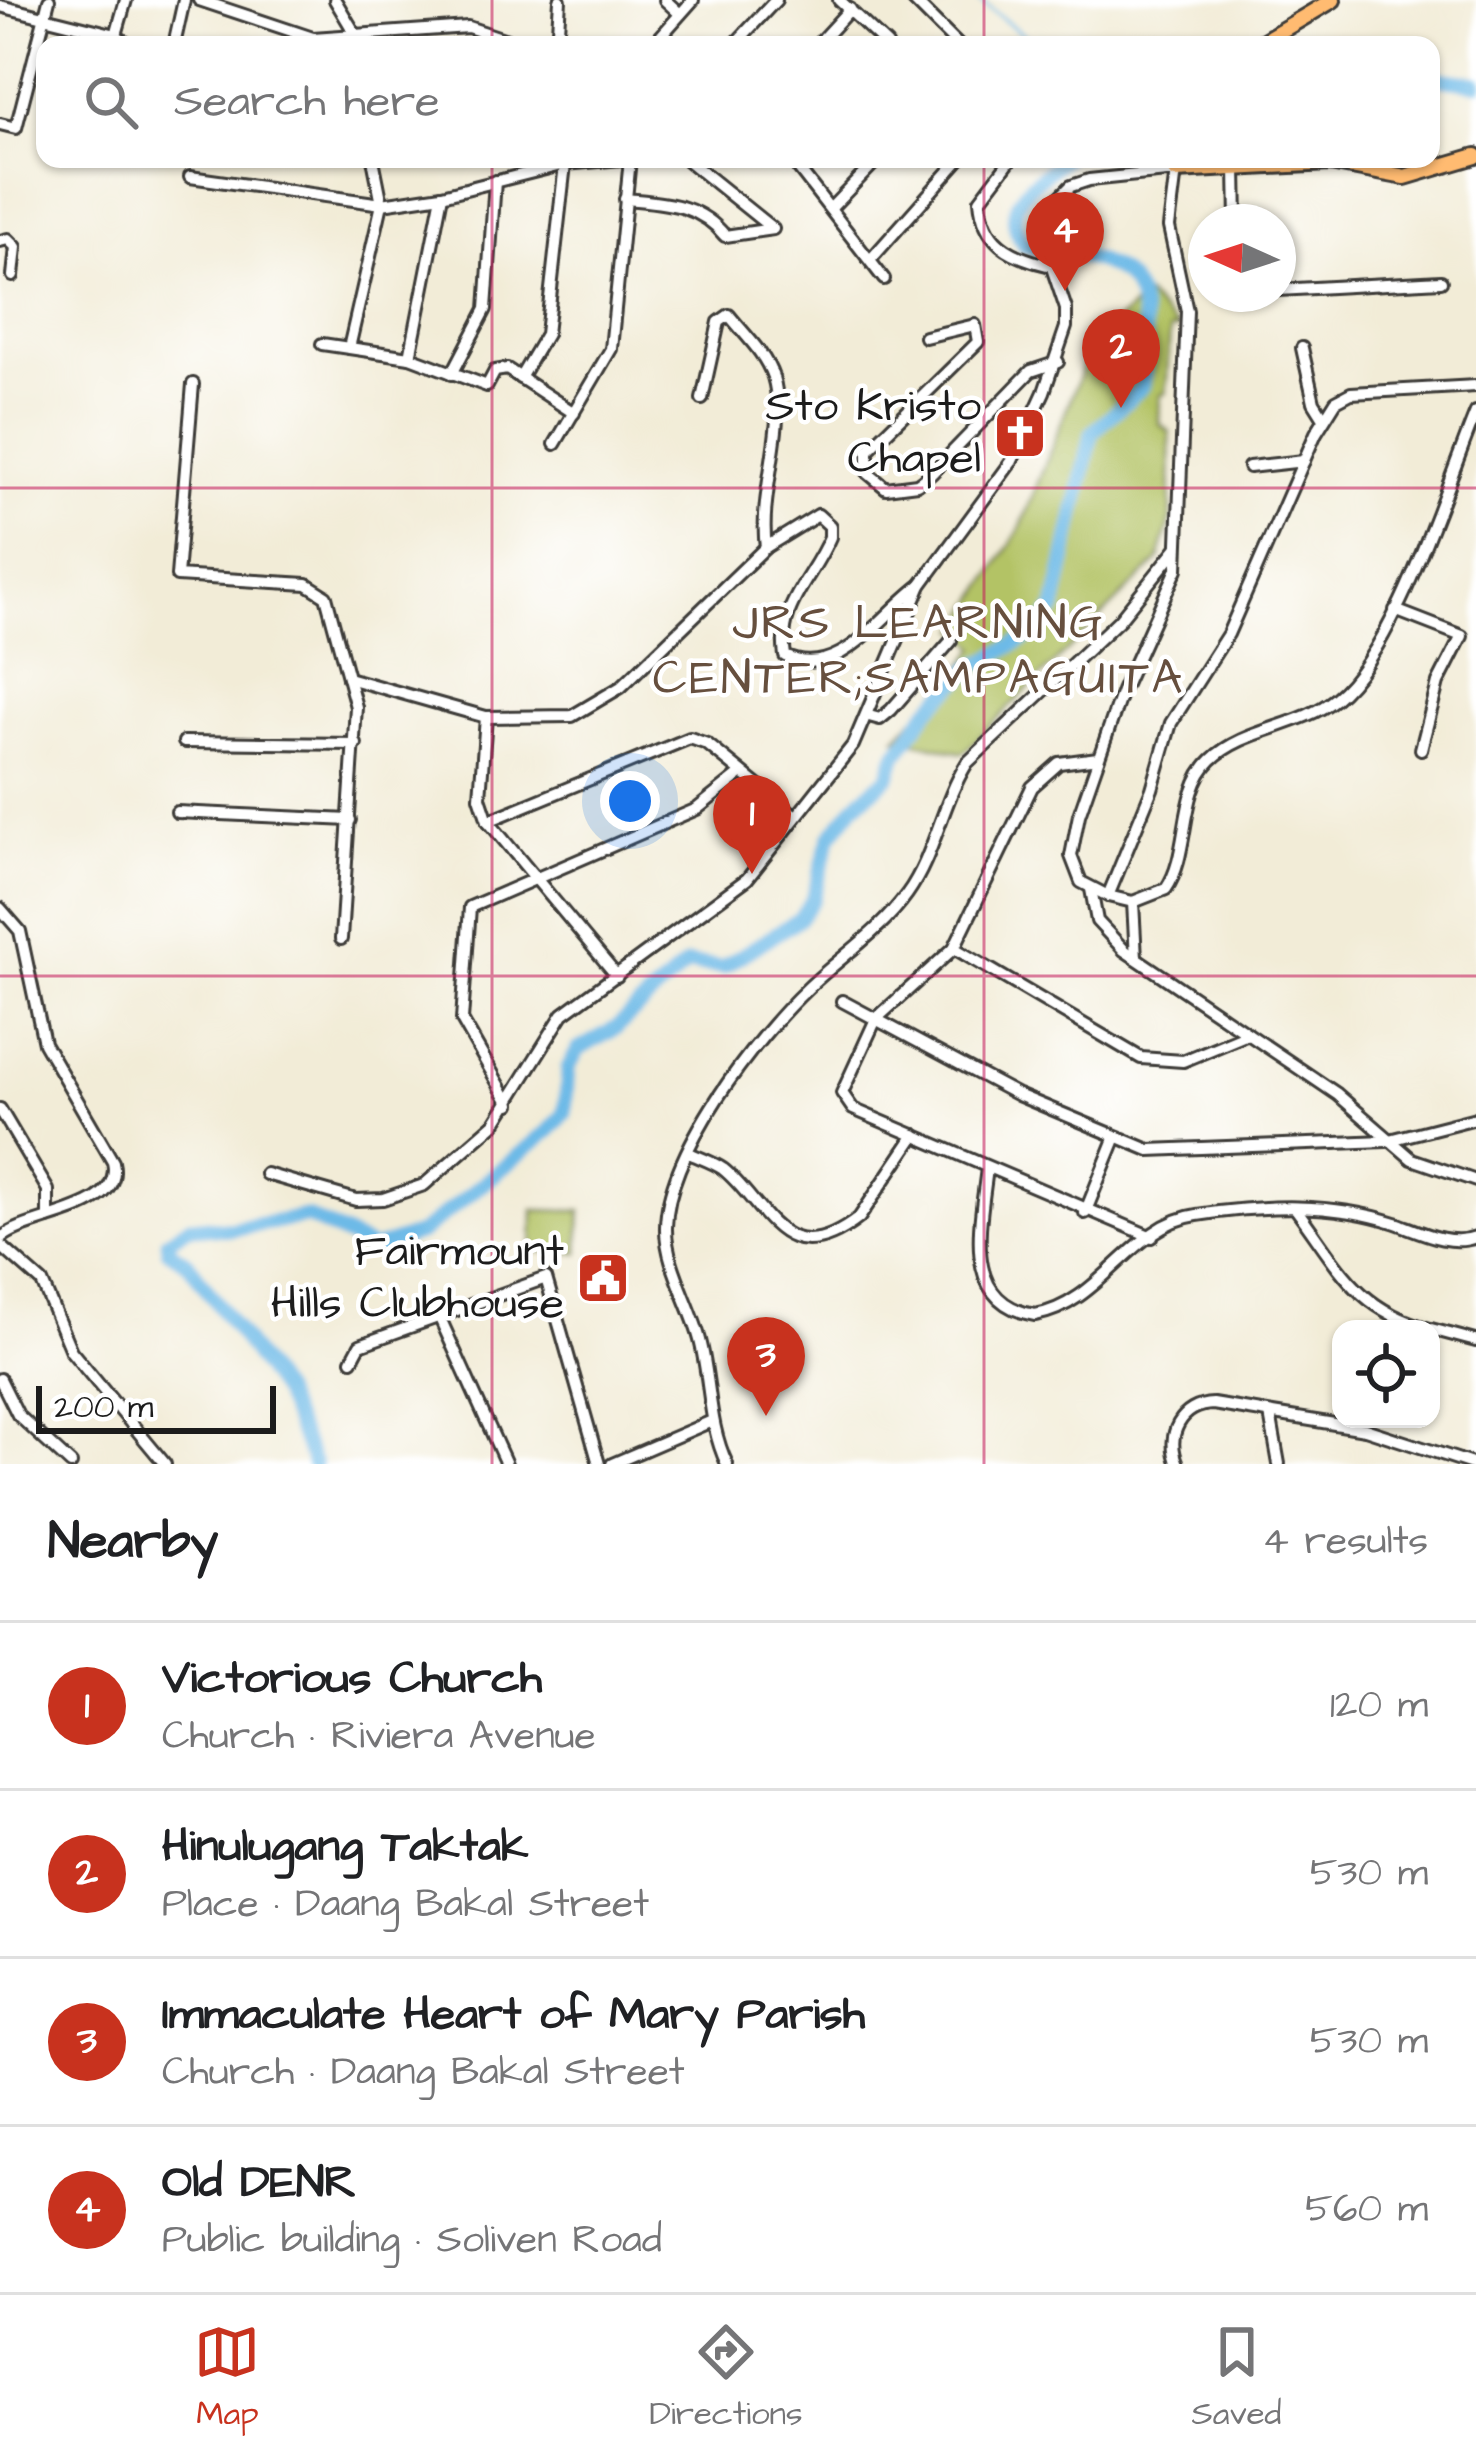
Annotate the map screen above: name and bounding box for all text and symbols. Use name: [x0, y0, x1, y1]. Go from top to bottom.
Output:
search box: [36, 36, 1440, 168]
icon: search: [78, 69, 144, 135]
text: Search here: [174, 71, 440, 133]
pin: 4: [1026, 192, 1104, 291]
north arrow: [1188, 204, 1296, 312]
pin: 2: [1082, 309, 1160, 408]
place label: Sto Kristo Chapel: [766, 376, 981, 490]
church icon: Sto Kristo Chapel: [992, 405, 1048, 461]
district label: JRS LEARNING CENTER;SAMPAGUITA: [653, 591, 1185, 712]
your location: [600, 771, 660, 831]
pin: 1: [713, 775, 791, 874]
place label: Fairmount Hills Clubhouse: [271, 1221, 564, 1335]
public building icon: Fairmount Hills Clubhouse: [575, 1250, 631, 1306]
pin: 3: [727, 1317, 805, 1416]
map controls: [1332, 1320, 1440, 1428]
button: locate: [1332, 1320, 1440, 1428]
scale bar: [36, 1380, 276, 1433]
text: 200 m: [54, 1384, 153, 1430]
text: Nearby: [48, 1507, 218, 1578]
text: 4 results: [1262, 1515, 1428, 1569]
text: Victorious Church: [162, 1648, 542, 1710]
text: 1: [85, 1679, 90, 1733]
text: 120 m: [1330, 1679, 1428, 1733]
text: Church · Riviera Avenue: [162, 1710, 596, 1764]
text: Hinulugang Taktak: [162, 1816, 528, 1878]
text: 2: [76, 1847, 98, 1901]
text: 530 m: [1310, 1847, 1428, 1901]
text: Place · Daang Bakal Street: [162, 1878, 649, 1932]
text: Immaculate Heart of Mary Parish: [162, 1984, 865, 2046]
text: 3: [77, 2015, 97, 2069]
text: 530 m: [1310, 2015, 1428, 2069]
text: Church · Daang Bakal Street: [162, 2046, 685, 2100]
text: Old DENR: [162, 2152, 356, 2214]
text: 4: [74, 2183, 100, 2237]
text: 560 m: [1305, 2183, 1428, 2237]
text: Public building · Soliven Road: [162, 2214, 662, 2268]
tab: Map: [194, 2319, 260, 2437]
tab: Directions: [649, 2319, 803, 2437]
tab: Saved: [1192, 2319, 1282, 2437]

